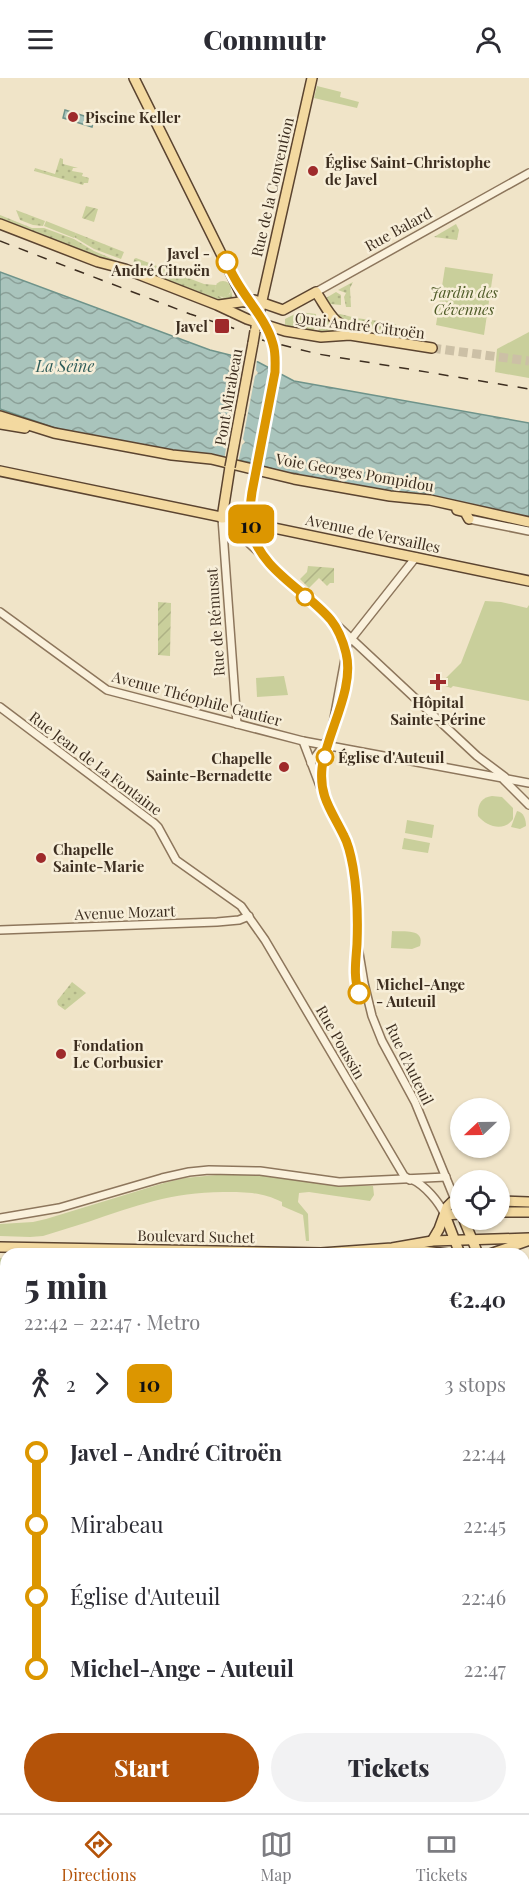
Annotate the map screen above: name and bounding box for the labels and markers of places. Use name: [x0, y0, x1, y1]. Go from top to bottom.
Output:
place label: Piscine Keller: [85, 107, 180, 127]
marker: Piscine Keller: [66, 110, 80, 124]
place label: Église Saint-Christophe de Javel: [325, 152, 491, 189]
marker: Église Saint-Christophe de Javel: [306, 164, 320, 178]
place label: Javel - André Citroën: [110, 243, 211, 280]
marker: Javel - André Citroën: [216, 251, 238, 273]
place label: Javel: [175, 316, 208, 336]
marker: Javel: [213, 317, 231, 335]
unlabelled marker: [296, 588, 314, 606]
marker: Hôpital Sainte-Périne: [429, 673, 447, 691]
place label: Hôpital Sainte-Périne: [390, 692, 486, 729]
place label: Église d'Auteuil: [338, 747, 445, 767]
place label: Chapelle Sainte-Bernadette: [146, 748, 272, 785]
marker: Église d'Auteuil: [316, 748, 334, 766]
marker: Chapelle Sainte-Bernadette: [277, 760, 291, 774]
place label: Chapelle Sainte-Marie: [53, 839, 145, 876]
marker: Chapelle Sainte-Marie: [34, 851, 48, 865]
place label: Michel-Ange - Auteuil: [376, 974, 466, 1011]
marker: Michel-Ange - Auteuil: [348, 982, 370, 1004]
place label: Fondation Le Corbusier: [73, 1035, 163, 1072]
marker: Fondation Le Corbusier: [54, 1047, 68, 1061]

